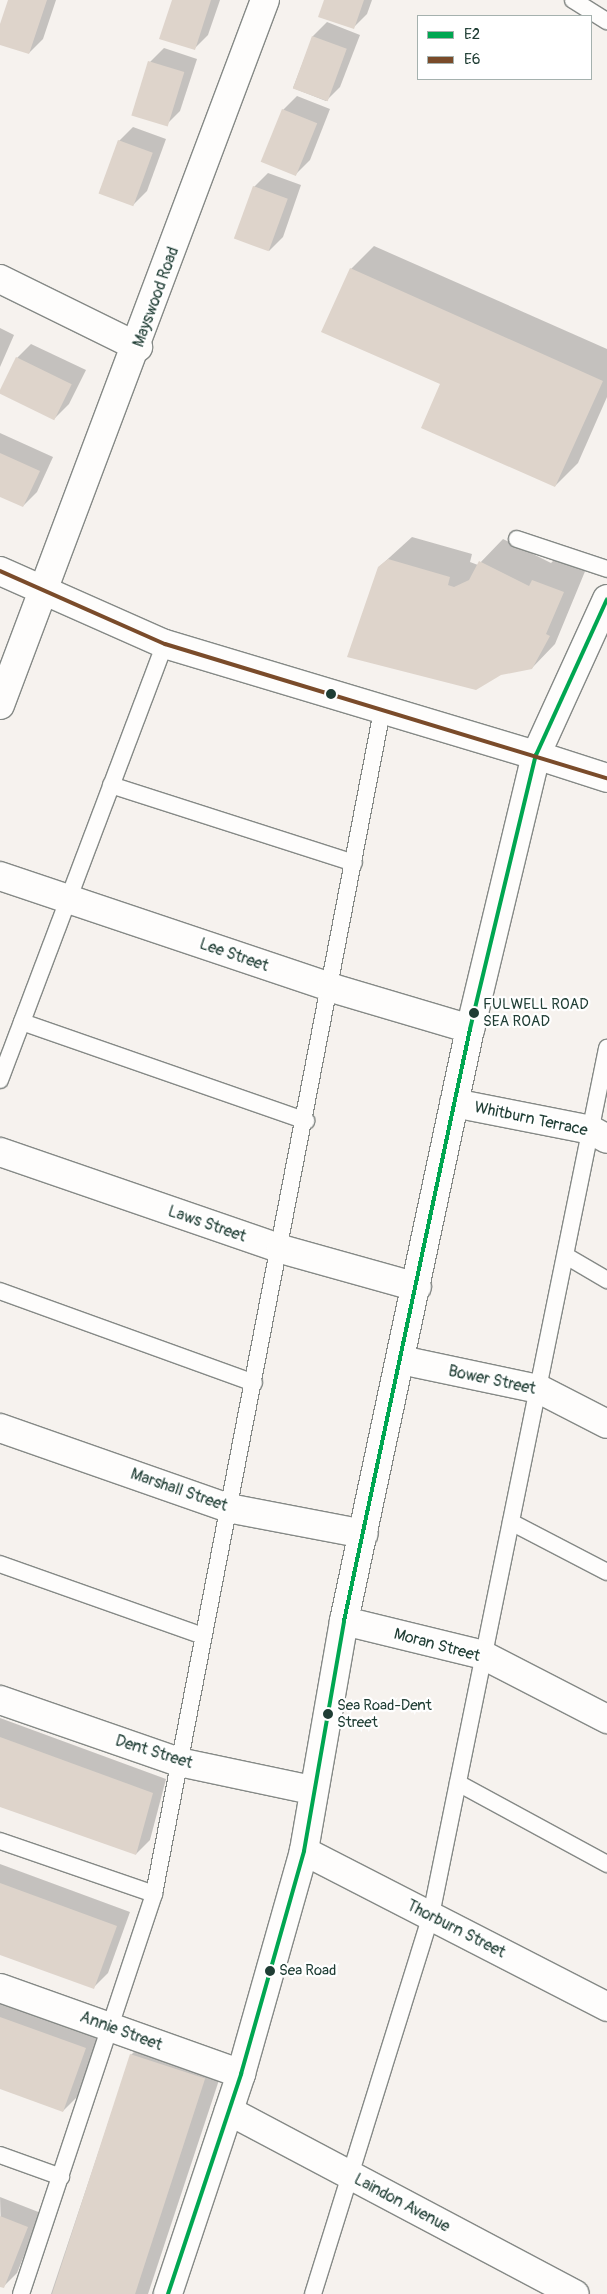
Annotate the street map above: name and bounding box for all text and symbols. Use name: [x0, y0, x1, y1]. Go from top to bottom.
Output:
legend: [417, 15, 592, 80]
text: E2: [464, 25, 480, 44]
text: E6: [464, 50, 481, 69]
street label: Mayswood Road: [129, 244, 183, 350]
unlabelled marker: [326, 689, 336, 699]
street label: Lee Street: [197, 934, 271, 976]
place label: FULWELL ROAD SEA ROAD: [483, 995, 589, 1030]
marker: FULWELL ROAD SEA ROAD: [469, 1008, 479, 1018]
street label: Whitburn Terrace: [473, 1098, 589, 1140]
street label: Laws Street: [165, 1202, 249, 1246]
street label: Bower Street: [447, 1361, 537, 1399]
street label: Marshall Street: [128, 1464, 230, 1516]
street label: Moran Street: [392, 1624, 482, 1666]
place label: Sea Road-Dent Street: [337, 1696, 432, 1731]
marker: Sea Road-Dent Street: [323, 1709, 333, 1719]
street label: Dent Street: [113, 1731, 195, 1773]
street label: Thorburn Street: [403, 1896, 509, 1962]
place label: Sea Road: [279, 1962, 336, 1980]
marker: Sea Road: [265, 1966, 275, 1976]
street label: Annie Street: [77, 2007, 165, 2055]
street label: Laindon Avenue: [351, 2170, 453, 2236]

